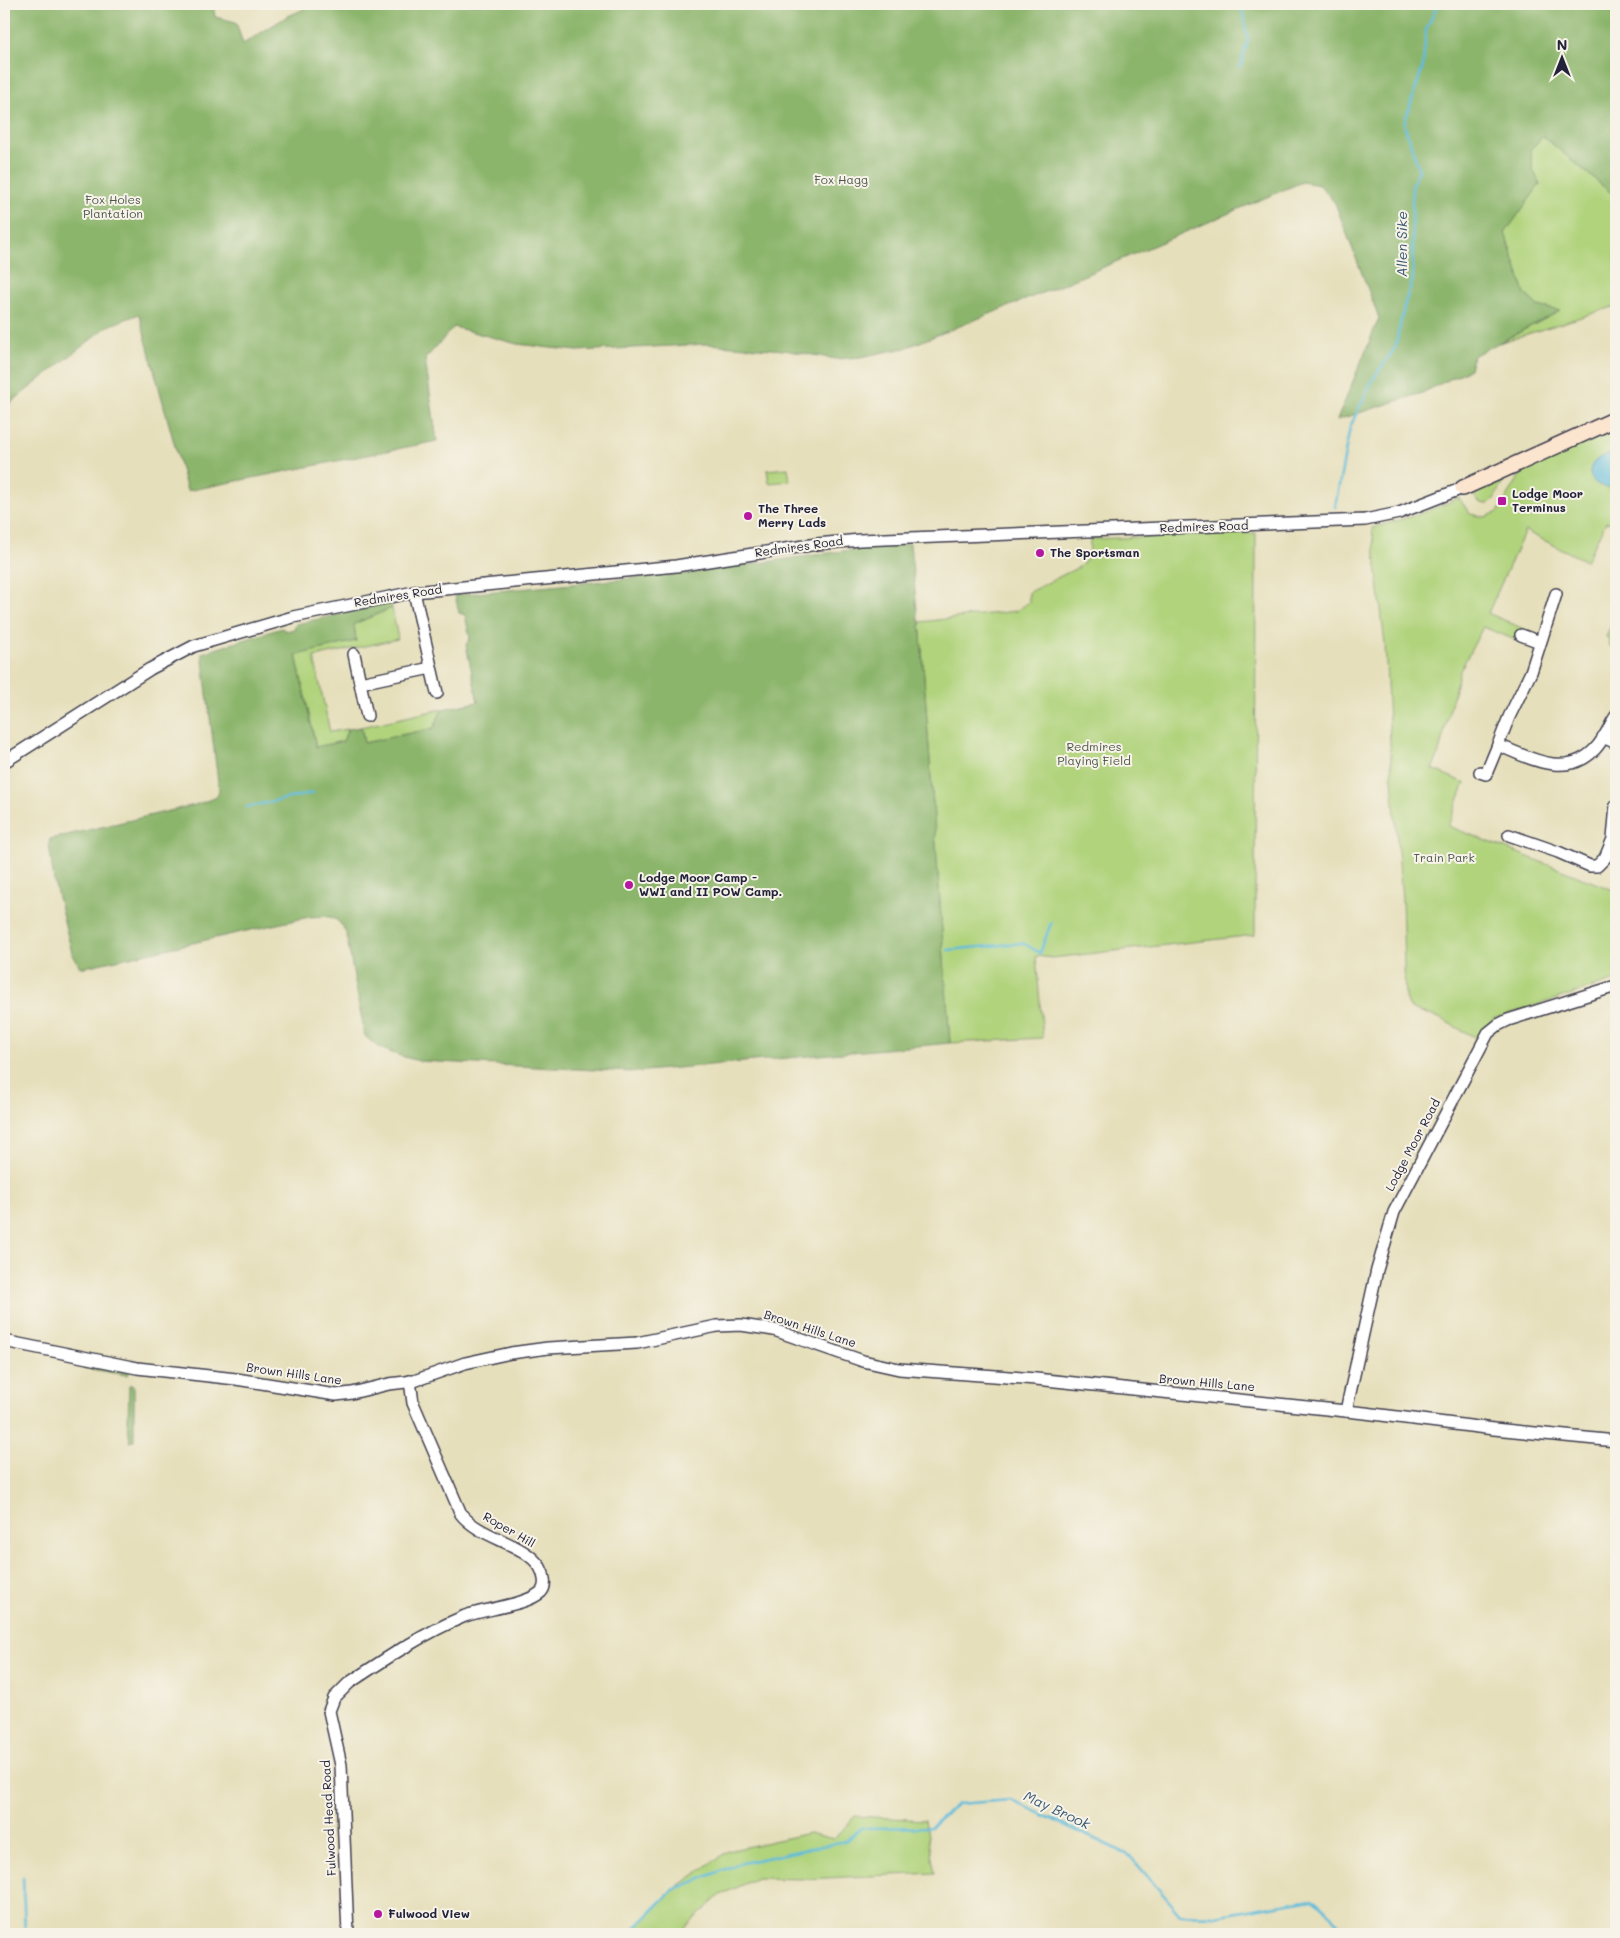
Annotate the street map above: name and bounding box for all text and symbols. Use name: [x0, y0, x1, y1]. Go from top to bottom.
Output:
north arrow: [1538, 32, 1588, 82]
text: N: [1557, 35, 1567, 54]
park label: Fox Hagg: [814, 171, 868, 187]
park label: Fox Holes Plantation: [83, 191, 143, 221]
water label: Allen Sike: [1392, 211, 1411, 277]
place label: Lodge Moor Terminus: [1512, 485, 1583, 515]
marker: Lodge Moor Terminus: [1496, 495, 1508, 507]
place label: The Three Merry Lads: [758, 500, 826, 530]
marker: The Three Merry Lads: [742, 510, 754, 522]
street label: Redmires Road: [1159, 516, 1249, 536]
street label: Redmires Road: [754, 532, 844, 560]
place label: The Sportsman: [1050, 544, 1139, 560]
marker: The Sportsman: [1034, 547, 1046, 559]
street label: Redmires Road: [353, 580, 443, 610]
park label: Redmires Playing Field: [1057, 738, 1131, 768]
park label: Train Park: [1413, 849, 1475, 865]
place label: Lodge Moor Camp - WWI and II POW Camp.: [639, 869, 782, 899]
marker: Lodge Moor Camp - WWI and II POW Camp.: [623, 879, 635, 891]
street label: Lodge Moor Road: [1381, 1095, 1443, 1194]
street label: Brown Hills Lane: [762, 1306, 859, 1351]
street label: Brown Hills Lane: [245, 1358, 343, 1388]
street label: Brown Hills Lane: [1158, 1370, 1256, 1394]
street label: Roper Hill: [480, 1508, 539, 1551]
street label: Fulwood Head Road: [317, 1759, 339, 1876]
water label: May Brook: [1021, 1786, 1094, 1833]
place label: Fulwood View: [388, 1905, 470, 1921]
marker: Fulwood View: [372, 1908, 384, 1920]

